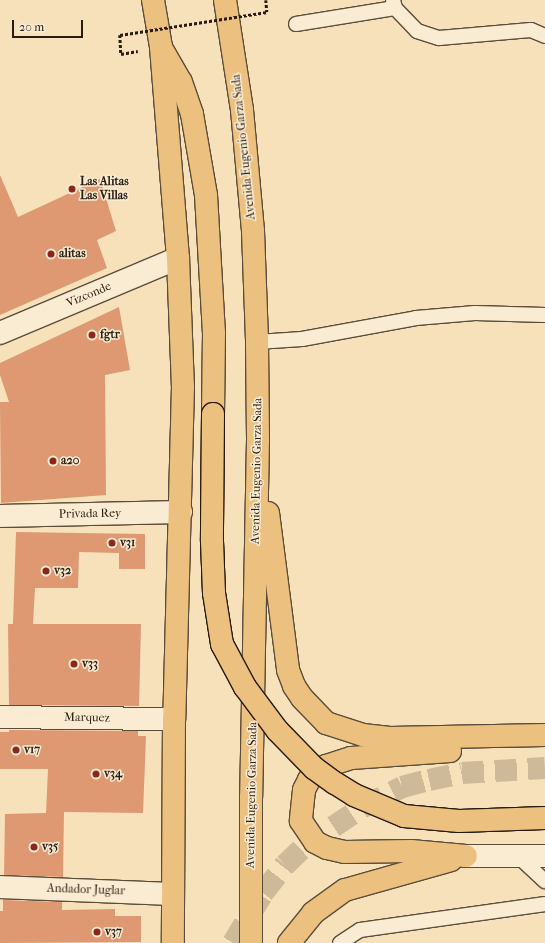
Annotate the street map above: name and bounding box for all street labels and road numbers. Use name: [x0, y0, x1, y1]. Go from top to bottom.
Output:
street label: Avenida Eugenio Garza Sada: [229, 74, 259, 220]
street label: Vizconde: [64, 279, 114, 311]
street label: Avenida Eugenio Garza Sada: [249, 398, 265, 544]
street label: Privada Rey: [59, 506, 121, 522]
street label: Marquez: [64, 710, 110, 726]
street label: Avenida Eugenio Garza Sada: [244, 722, 260, 868]
street label: Andador Juglar: [47, 881, 125, 899]

